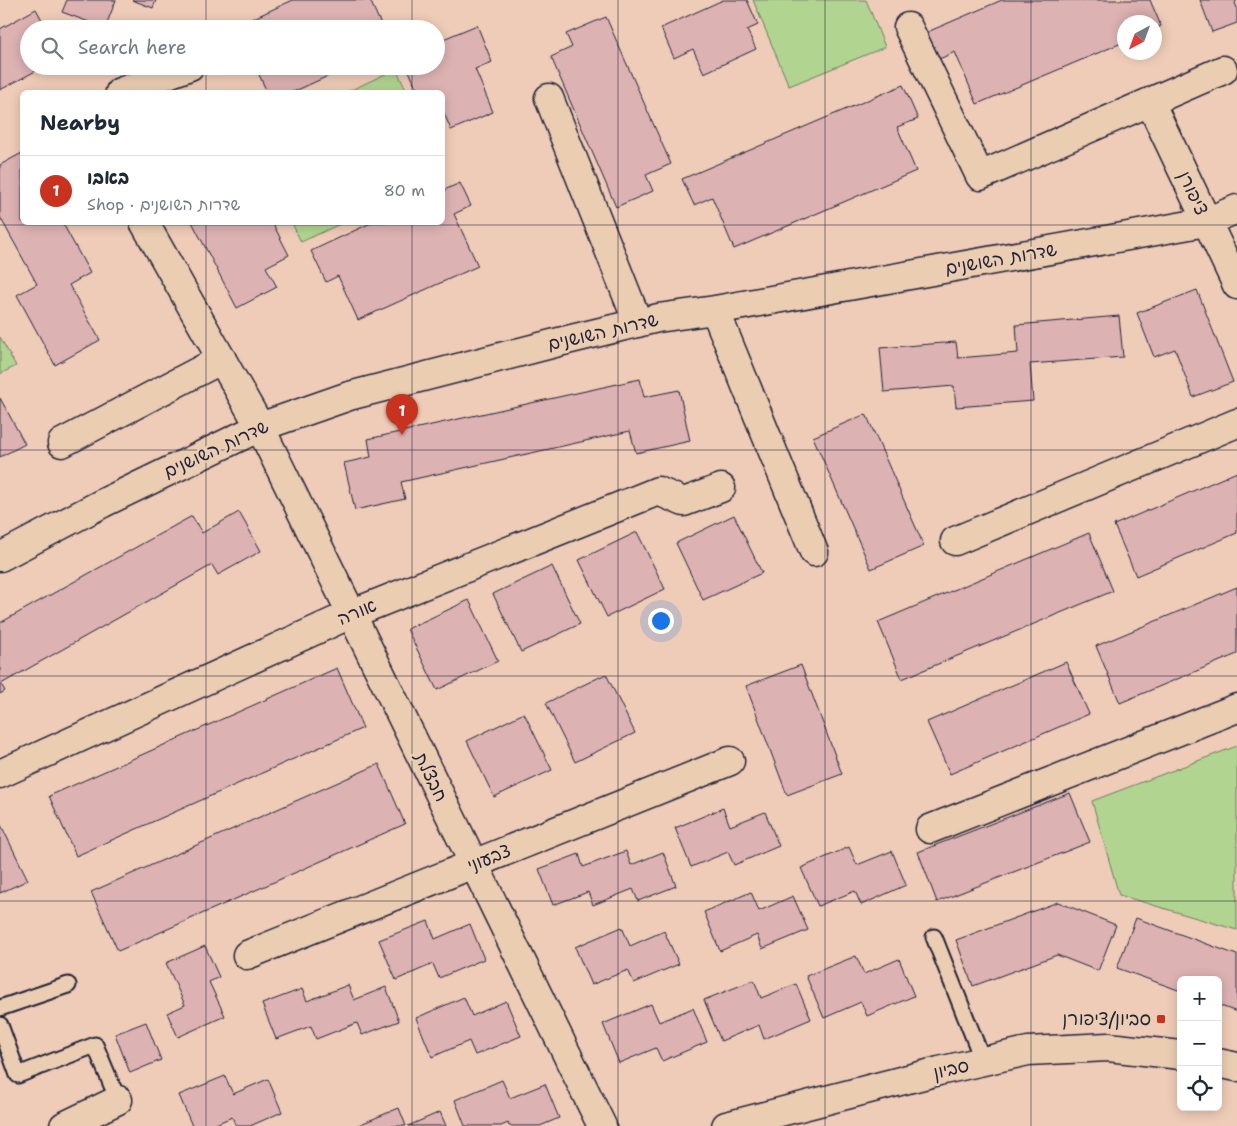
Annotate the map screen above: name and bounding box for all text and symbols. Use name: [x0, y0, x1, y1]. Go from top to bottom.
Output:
north arrow: [1117, 15, 1162, 60]
search box: [20, 20, 445, 75]
icon: search: [38, 34, 66, 62]
text: Search here: [78, 35, 187, 60]
text: Nearby: [40, 109, 120, 137]
text: באבו: [87, 165, 130, 190]
street label: ציפורן: [1172, 167, 1214, 219]
text: 1: [52, 180, 60, 201]
text: 80 m: [384, 180, 425, 201]
text: Shop · שדרות השושנים: [87, 194, 240, 215]
street label: שדרות השושנים: [943, 237, 1059, 281]
street label: שדרות השושנים: [545, 308, 661, 356]
pin: 1: [386, 394, 418, 435]
street label: שדרות השושנים: [160, 414, 272, 484]
street label: אורה: [334, 593, 380, 631]
your location: [648, 608, 674, 634]
street label: חבצלת: [408, 747, 453, 806]
street label: צבעוני: [464, 838, 514, 878]
map controls: [1177, 976, 1222, 1111]
button: +: [1177, 976, 1222, 1021]
place label: סביון/ציפורן: [1062, 1007, 1151, 1031]
marker: סביון/ציפורן: [1155, 1013, 1167, 1025]
button: −: [1177, 1021, 1222, 1066]
street label: סביון: [931, 1053, 971, 1085]
button: locate: [1177, 1066, 1222, 1111]

